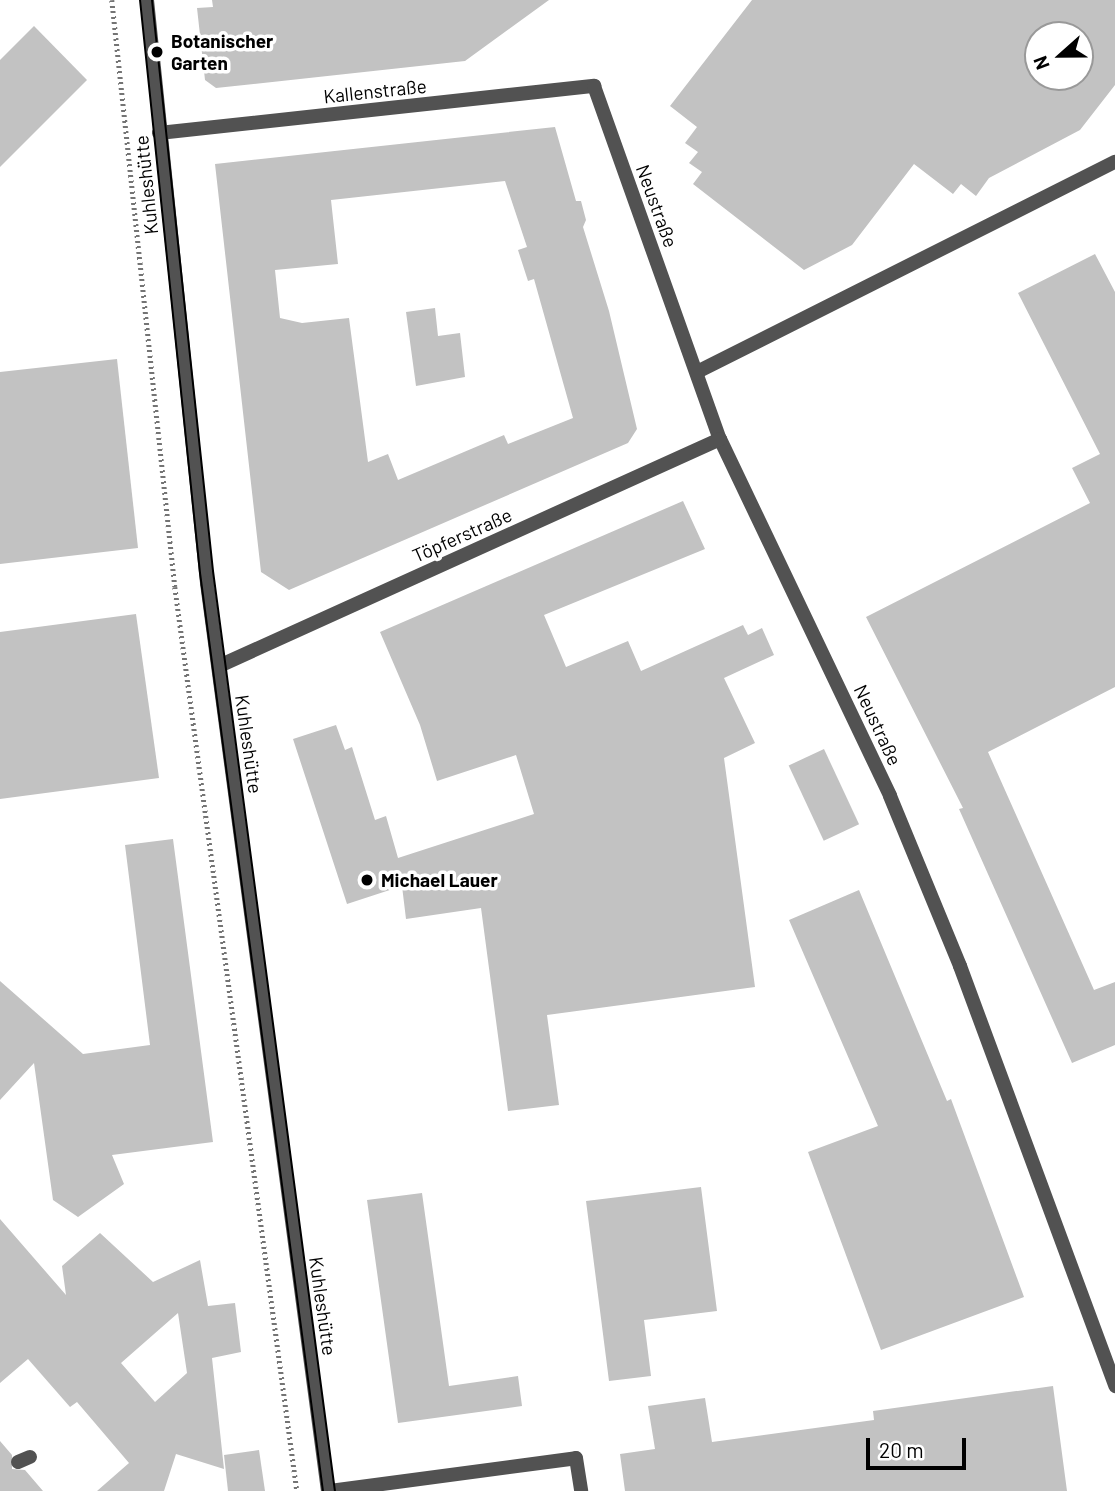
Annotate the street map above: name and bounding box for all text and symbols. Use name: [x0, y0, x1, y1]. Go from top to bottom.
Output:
north arrow: [1024, 21, 1094, 91]
place label: Botanischer Garten: [171, 30, 273, 74]
marker: Botanischer Garten: [149, 44, 165, 60]
text: N: [1028, 53, 1054, 73]
street label: Kallenstraße: [322, 74, 428, 108]
street label: Kuhleshütte: [129, 134, 163, 236]
street label: Neustraße: [631, 161, 683, 251]
street label: Töpferstraße: [409, 503, 515, 567]
street label: Neustraße: [849, 681, 907, 769]
street label: Kuhleshütte: [231, 693, 267, 795]
place label: Michael Lauer: [381, 869, 498, 891]
marker: Michael Lauer: [359, 872, 375, 888]
street label: Kuhleshütte: [305, 1255, 341, 1357]
scale bar: [870, 1424, 970, 1468]
text: 20 m: [879, 1437, 924, 1462]

